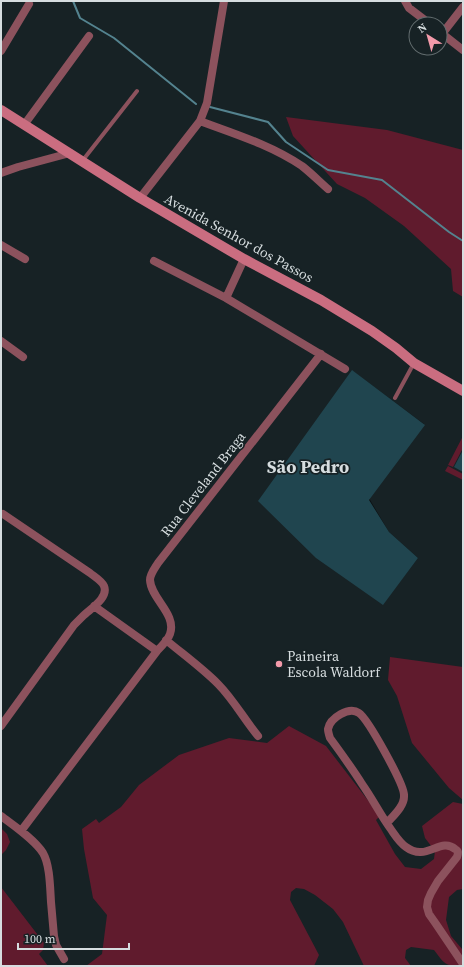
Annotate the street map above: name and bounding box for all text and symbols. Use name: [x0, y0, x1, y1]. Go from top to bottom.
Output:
north arrow: [408, 16, 448, 56]
text: N: [415, 20, 430, 37]
street label: Avenida Senhor dos Passos: [161, 189, 317, 287]
street label: Rua Cleveland Braga: [156, 427, 251, 540]
district label: São Pedro: [267, 454, 349, 479]
place label: Paineira Escola Waldorf: [287, 646, 381, 682]
marker: Paineira Escola Waldorf: [274, 659, 284, 669]
scale bar: [18, 925, 129, 951]
text: 100 m: [24, 931, 56, 947]

